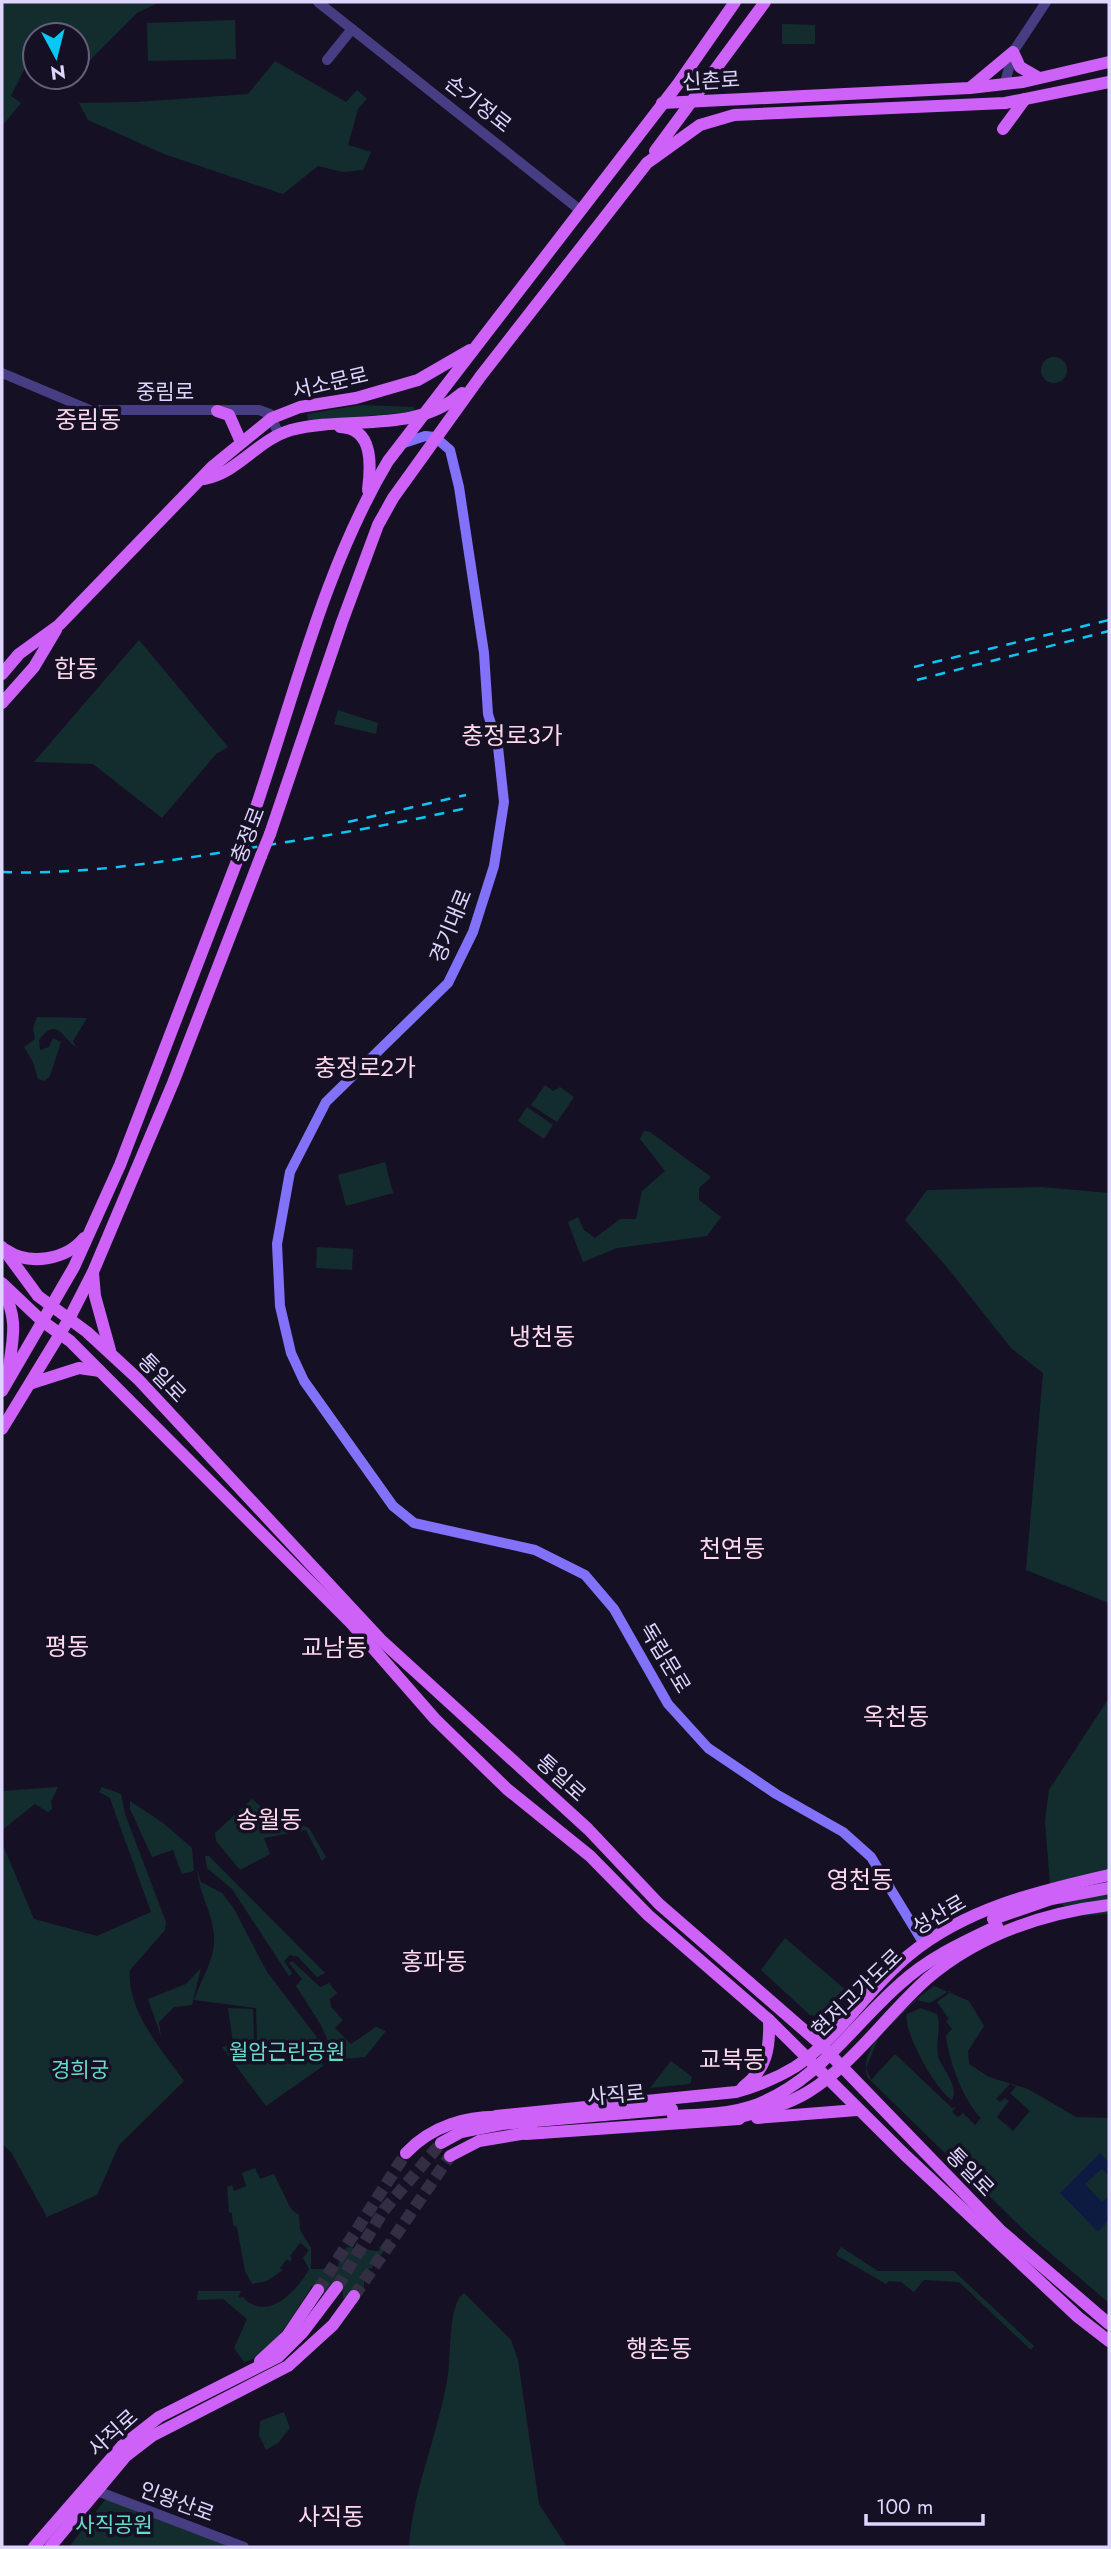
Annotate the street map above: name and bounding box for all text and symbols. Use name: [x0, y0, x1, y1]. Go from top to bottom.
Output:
north arrow: [21, 21, 91, 91]
text: N: [49, 58, 67, 87]
street label: 신촌로: [681, 65, 741, 97]
street label: 손기정로: [438, 68, 518, 140]
street label: 서소문로: [289, 360, 371, 406]
street label: 중림로: [136, 377, 194, 407]
district label: 중림동: [55, 402, 121, 437]
district label: 합동: [54, 651, 98, 686]
district label: 충정로3가: [461, 718, 563, 753]
street label: 충정로: [224, 803, 272, 867]
street label: 경기대로: [423, 885, 479, 967]
district label: 충정로2가: [314, 1050, 416, 1085]
district label: 냉천동: [509, 1319, 575, 1354]
street label: 통일로: [131, 1347, 193, 1409]
district label: 천연동: [699, 1531, 765, 1566]
street label: 독립문로: [632, 1617, 698, 1699]
district label: 평동: [45, 1629, 89, 1664]
district label: 교남동: [301, 1630, 367, 1665]
district label: 옥천동: [863, 1699, 929, 1734]
street label: 통일로: [529, 1747, 593, 1809]
district label: 송월동: [236, 1802, 302, 1837]
district label: 영천동: [827, 1862, 893, 1897]
street label: 성산로: [906, 1888, 972, 1942]
street label: 현저고가도로: [805, 1942, 909, 2044]
district label: 홍파동: [401, 1944, 467, 1979]
park label: 월암근린공원: [229, 2037, 345, 2067]
district label: 교북동: [699, 2042, 765, 2077]
park label: 경희궁: [51, 2055, 109, 2085]
street label: 사직로: [586, 2078, 646, 2112]
street label: 통일로: [939, 2141, 1001, 2203]
district label: 행촌동: [626, 2331, 692, 2366]
street label: 사직로: [81, 2402, 145, 2464]
street label: 인왕산로: [136, 2475, 218, 2529]
scale bar: [866, 2482, 983, 2526]
text: 100 m: [876, 2492, 933, 2522]
district label: 사직동: [298, 2499, 364, 2534]
park label: 사직공원: [75, 2510, 153, 2540]

